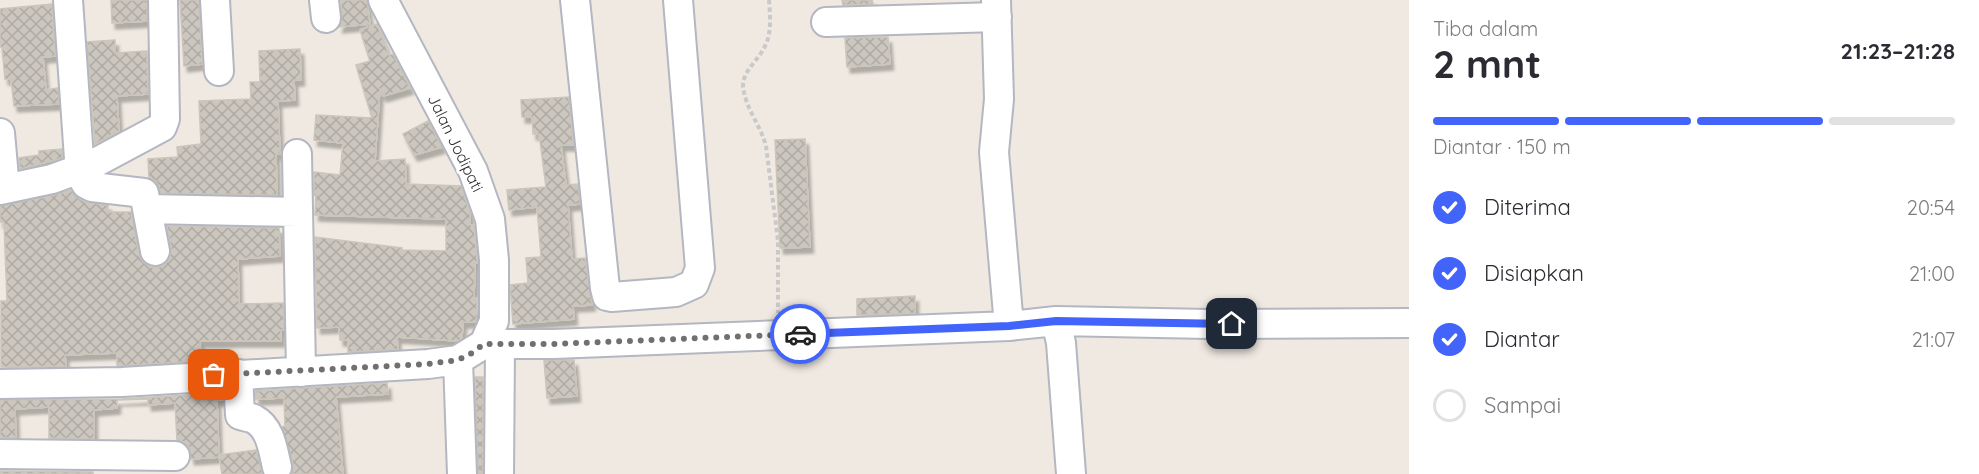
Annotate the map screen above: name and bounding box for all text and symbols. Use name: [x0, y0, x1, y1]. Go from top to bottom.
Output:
text: Tiba dalam: [1433, 16, 1538, 41]
text: 21:23–21:28: [1841, 37, 1955, 65]
text: 2 mnt: [1433, 39, 1541, 88]
street label: Jalan Jodipati: [424, 91, 488, 195]
text: Diantar · 150 m: [1433, 134, 1571, 159]
icon: check: [1433, 191, 1466, 224]
text: Diterima: [1484, 193, 1571, 221]
text: 20:54: [1907, 195, 1955, 220]
icon: check: [1433, 257, 1466, 290]
text: Disiapkan: [1484, 259, 1584, 287]
text: 21:00: [1909, 261, 1955, 286]
pin: [1206, 298, 1257, 349]
courier: [770, 304, 830, 364]
icon: home: [1215, 307, 1248, 340]
icon: car: [784, 318, 817, 351]
icon: check: [1433, 323, 1466, 356]
text: Diantar: [1484, 325, 1560, 353]
text: 21:07: [1912, 327, 1955, 352]
pin: [188, 349, 239, 400]
icon: bag: [197, 358, 230, 391]
text: Sampai: [1484, 391, 1561, 419]

